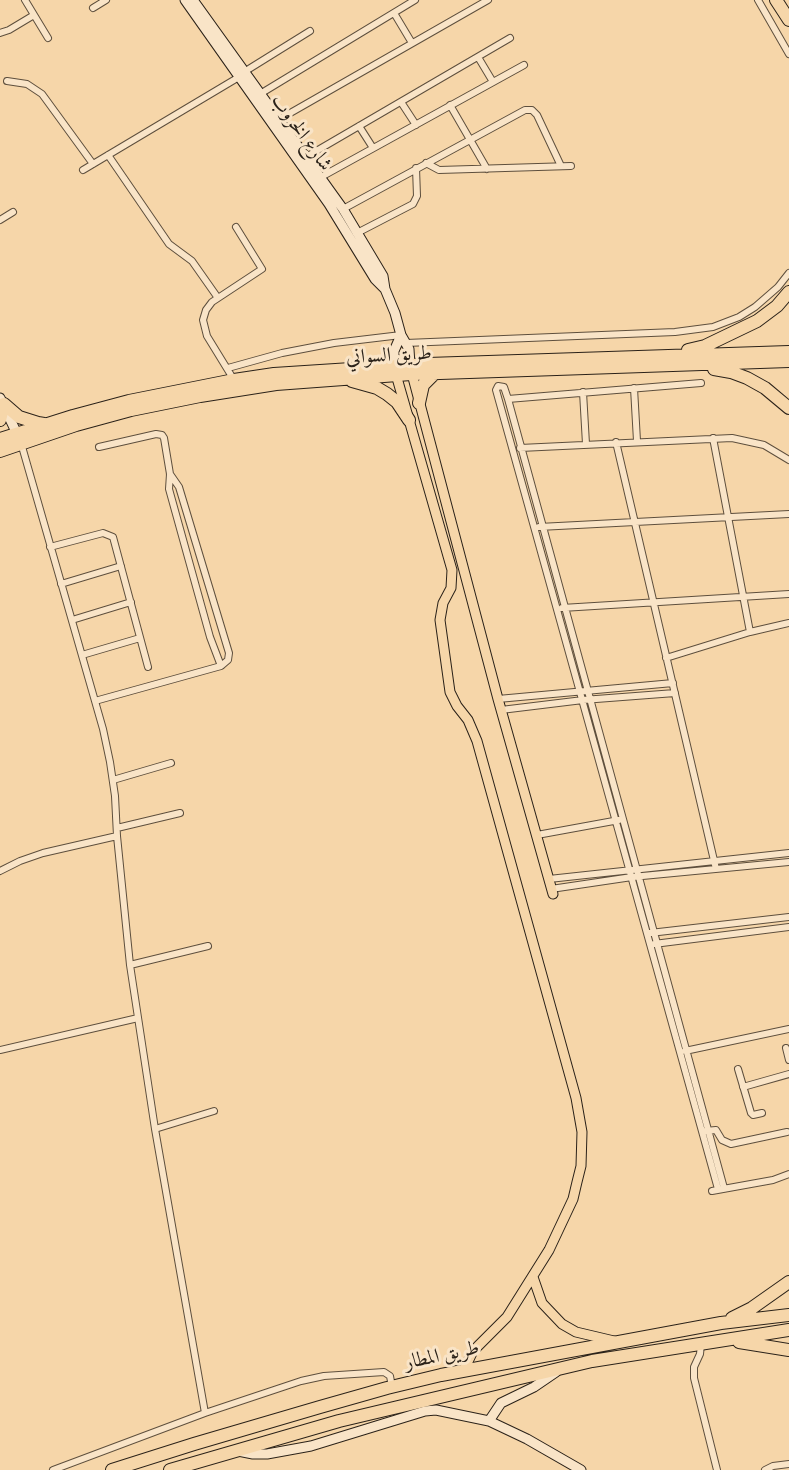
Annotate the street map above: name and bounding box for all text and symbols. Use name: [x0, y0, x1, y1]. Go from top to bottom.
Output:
street label: شارع الخروب: [265, 90, 337, 176]
street label: طريق السواني: [345, 342, 433, 370]
street label: طريق المطار: [402, 1336, 482, 1376]

